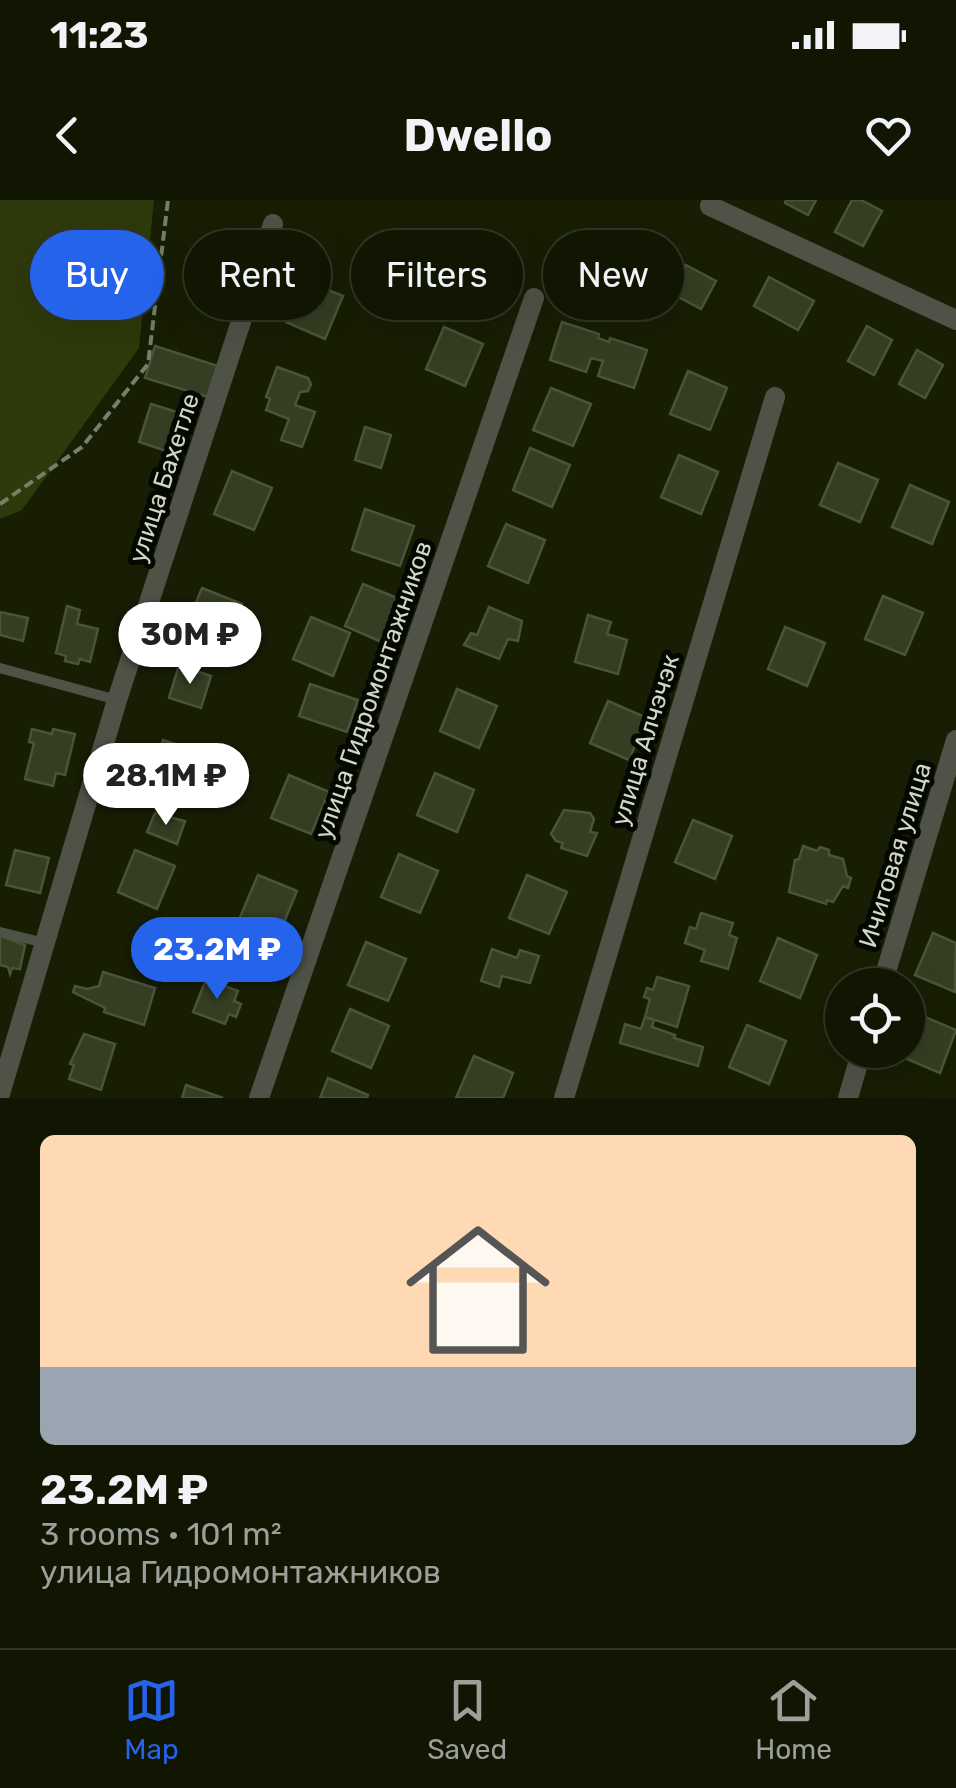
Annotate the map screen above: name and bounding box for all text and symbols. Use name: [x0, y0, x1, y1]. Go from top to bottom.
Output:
text: 11:23: [50, 12, 149, 58]
icon: back: [40, 108, 95, 163]
icon: heart: [861, 108, 916, 163]
text: Dwello: [403, 109, 553, 162]
chip: Buy: [30, 230, 164, 320]
chip: Rent: [184, 230, 331, 320]
chip: Filters: [351, 230, 523, 320]
chip: New: [543, 230, 684, 320]
street label: улица Бахетле: [123, 390, 205, 566]
street label: улица Гидромонтажников: [308, 537, 438, 843]
pin: 30M ₽: [120, 602, 260, 687]
text: 30M ₽: [140, 615, 240, 653]
street label: улица Алчэчэк: [605, 651, 685, 829]
pin: 28.1M ₽: [74, 743, 258, 828]
text: 28.1M ₽: [105, 756, 227, 794]
street label: Ичиговая улица: [853, 759, 937, 951]
pin: 23.2M ₽: [125, 917, 309, 1002]
text: 23.2M ₽: [153, 930, 281, 968]
map controls: [825, 968, 925, 1068]
button: locate: [825, 968, 925, 1068]
icon: home: [388, 1200, 568, 1380]
text: 23.2M ₽: [40, 1465, 208, 1515]
text: 3 rooms · 101 m²: [40, 1515, 282, 1553]
text: улица Гидромонтажников: [40, 1553, 441, 1591]
tab: Map: [124, 1673, 179, 1766]
tab: Saved: [427, 1673, 507, 1766]
tab: Home: [755, 1673, 832, 1766]

